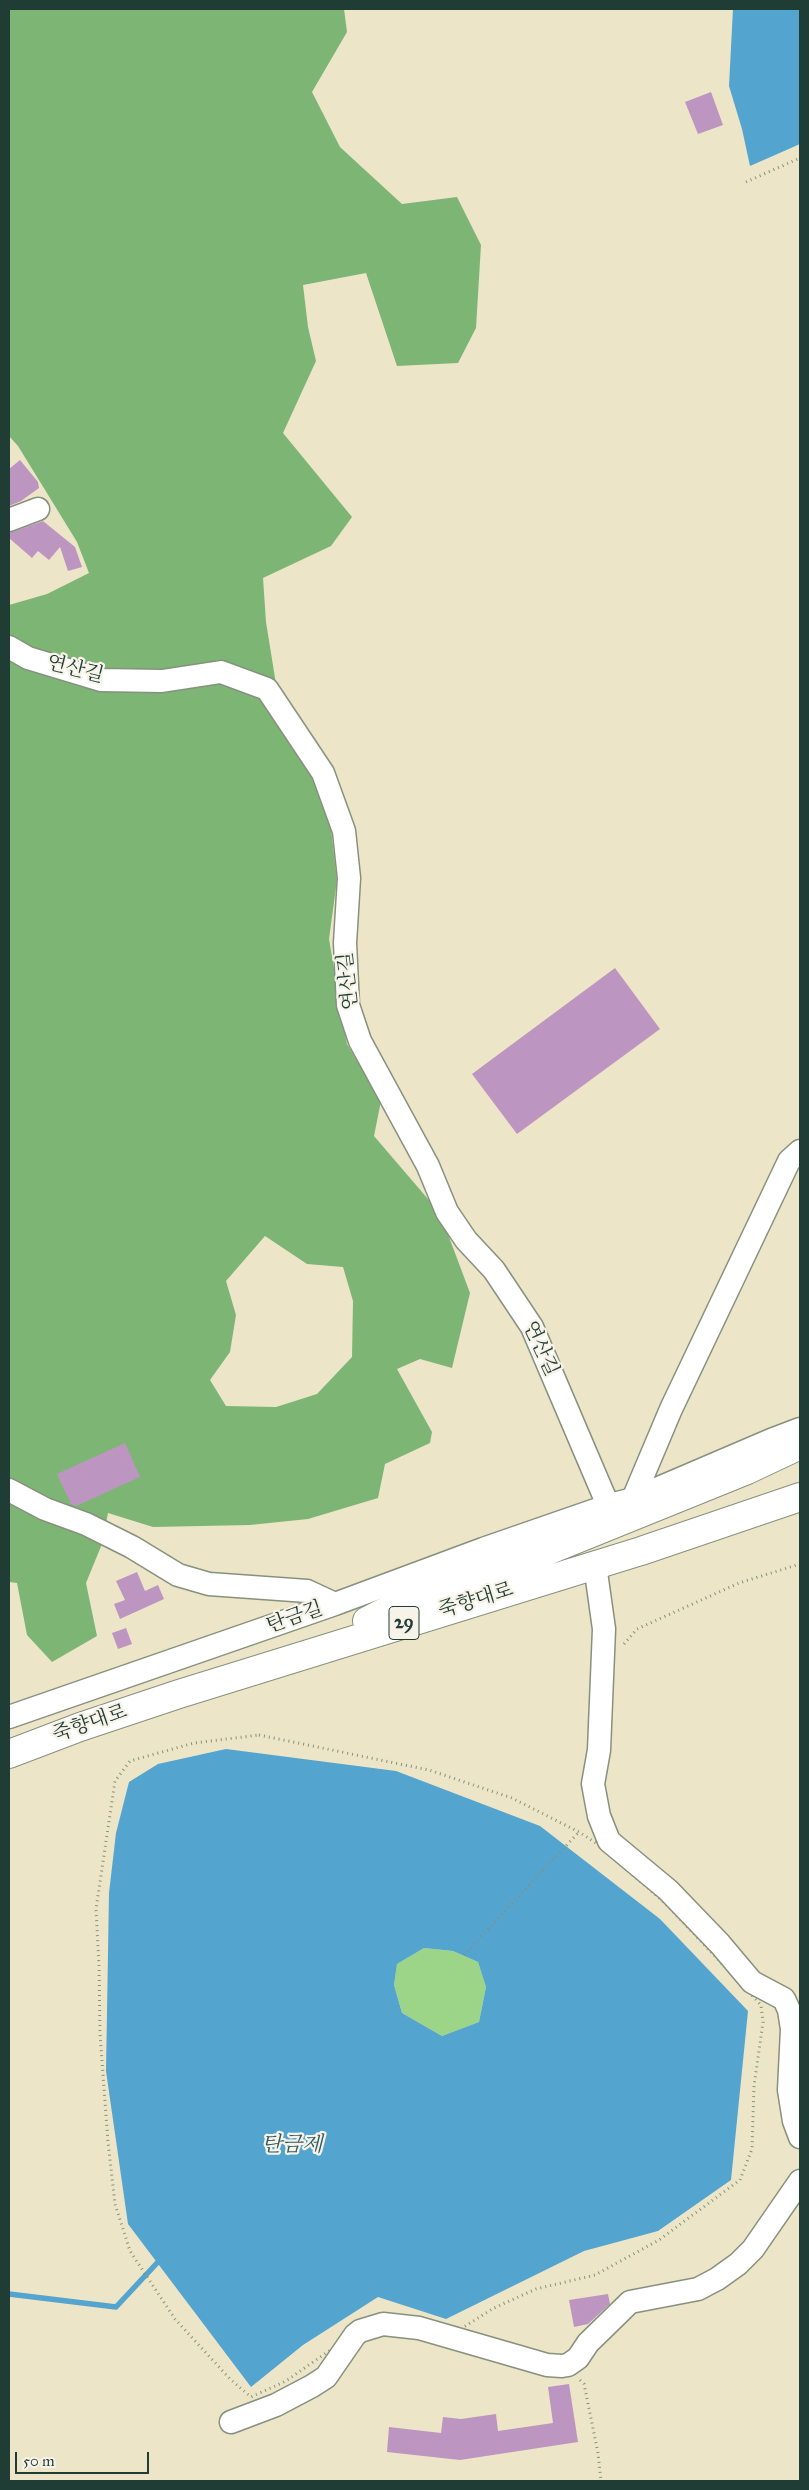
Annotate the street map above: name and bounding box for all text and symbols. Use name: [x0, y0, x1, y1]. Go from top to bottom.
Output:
street label: 연산길: [44, 651, 106, 689]
street label: 연산길: [334, 951, 364, 1011]
street label: 연산길: [517, 1318, 563, 1380]
street label: 죽향대로: [436, 1578, 516, 1624]
street label: 탄금길: [264, 1597, 326, 1639]
road number: 29: [389, 1606, 419, 1640]
street label: 죽향대로: [50, 1700, 130, 1748]
water label: 탄금제: [262, 2133, 322, 2159]
scale bar: [18, 2442, 151, 2474]
text: 50 m: [23, 2452, 55, 2470]

